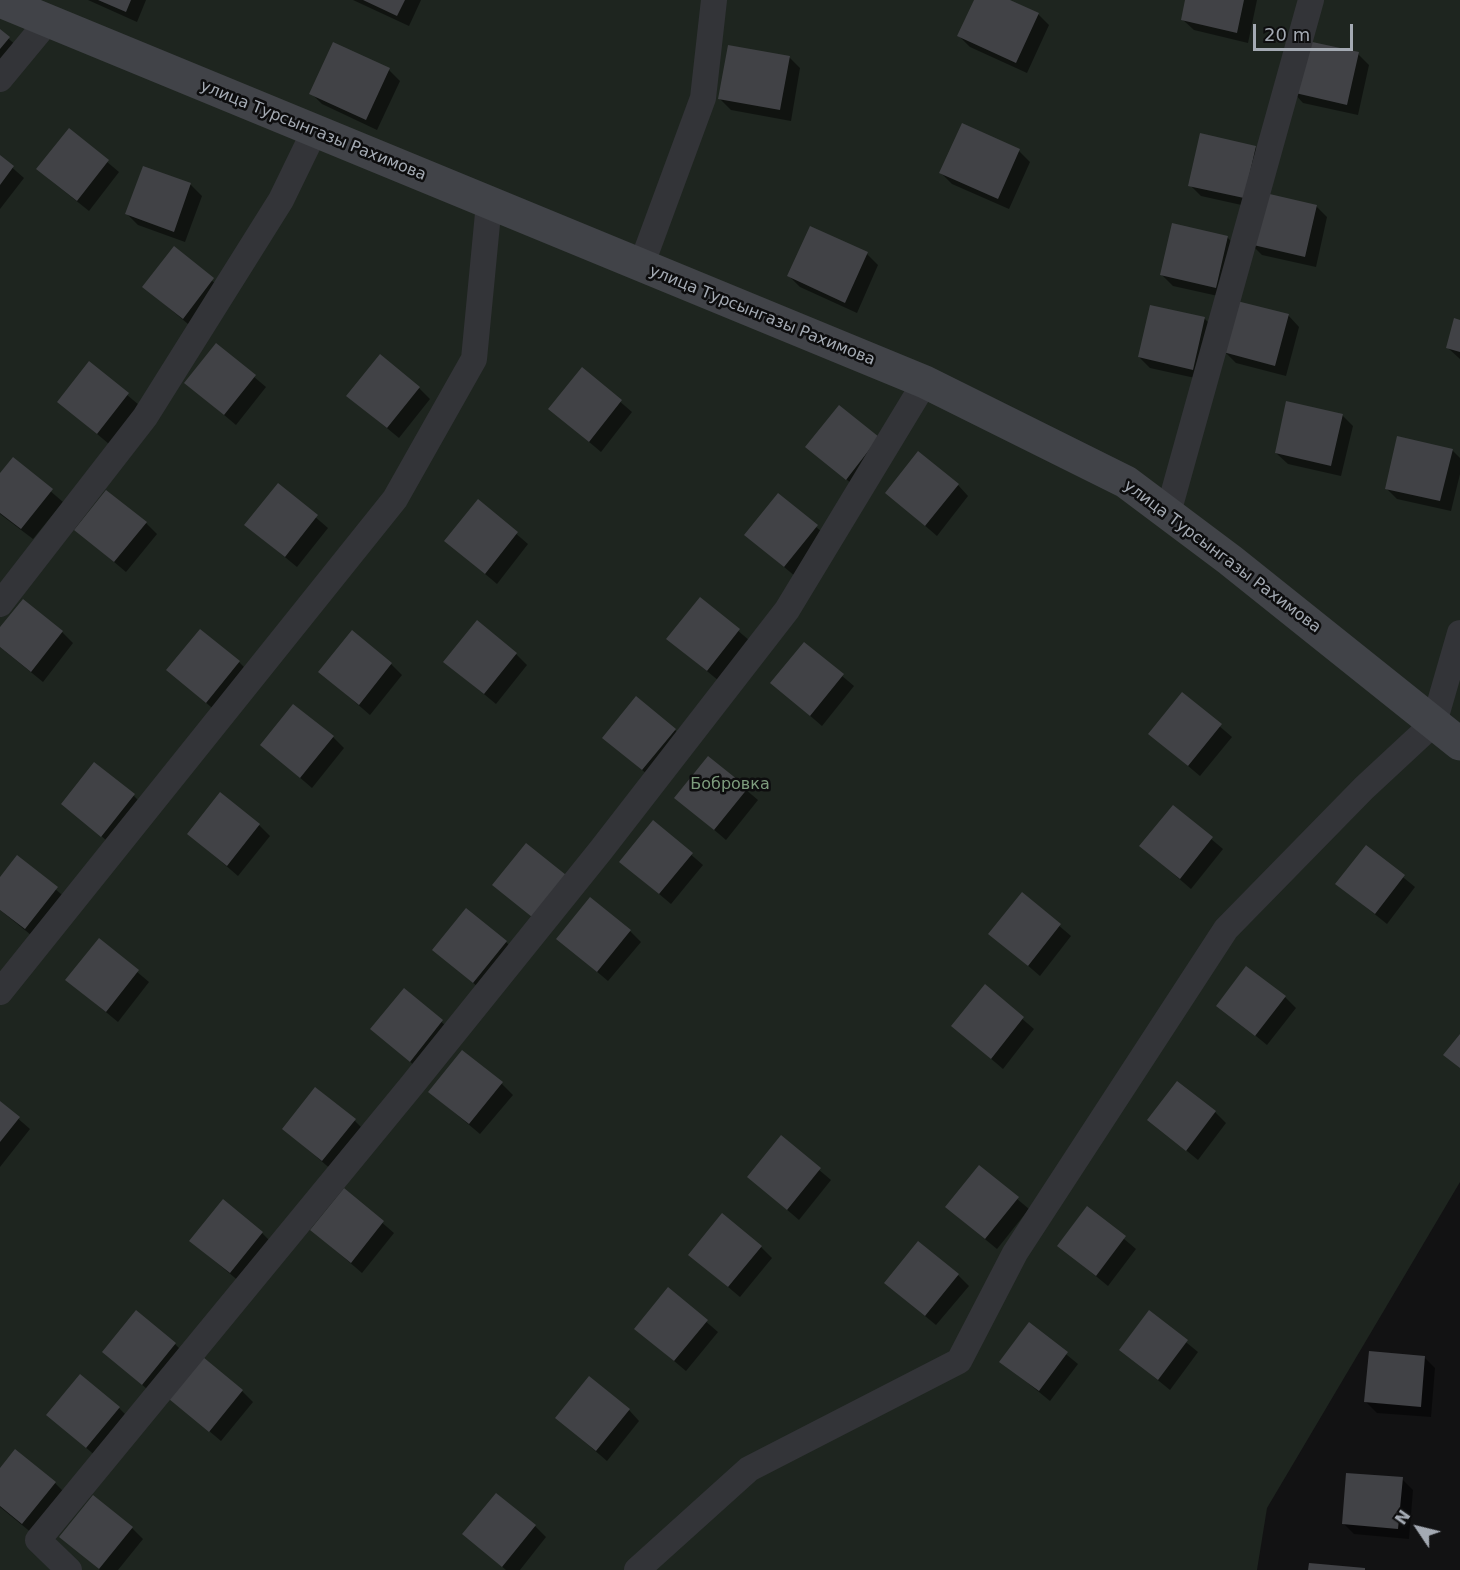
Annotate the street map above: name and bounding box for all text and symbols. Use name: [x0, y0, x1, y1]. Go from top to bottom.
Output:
scale bar: [1256, 12, 1356, 50]
text: 20 m: [1264, 24, 1310, 45]
street label: улица Турсынгазы Рахимова: [197, 77, 429, 185]
street label: улица Турсынгазы Рахимова: [646, 262, 878, 370]
street label: улица Турсынгазы Рахимова: [1120, 477, 1324, 637]
park label: Бобровка: [690, 775, 770, 795]
north arrow: [1388, 1498, 1448, 1558]
text: N: [1391, 1506, 1414, 1528]

